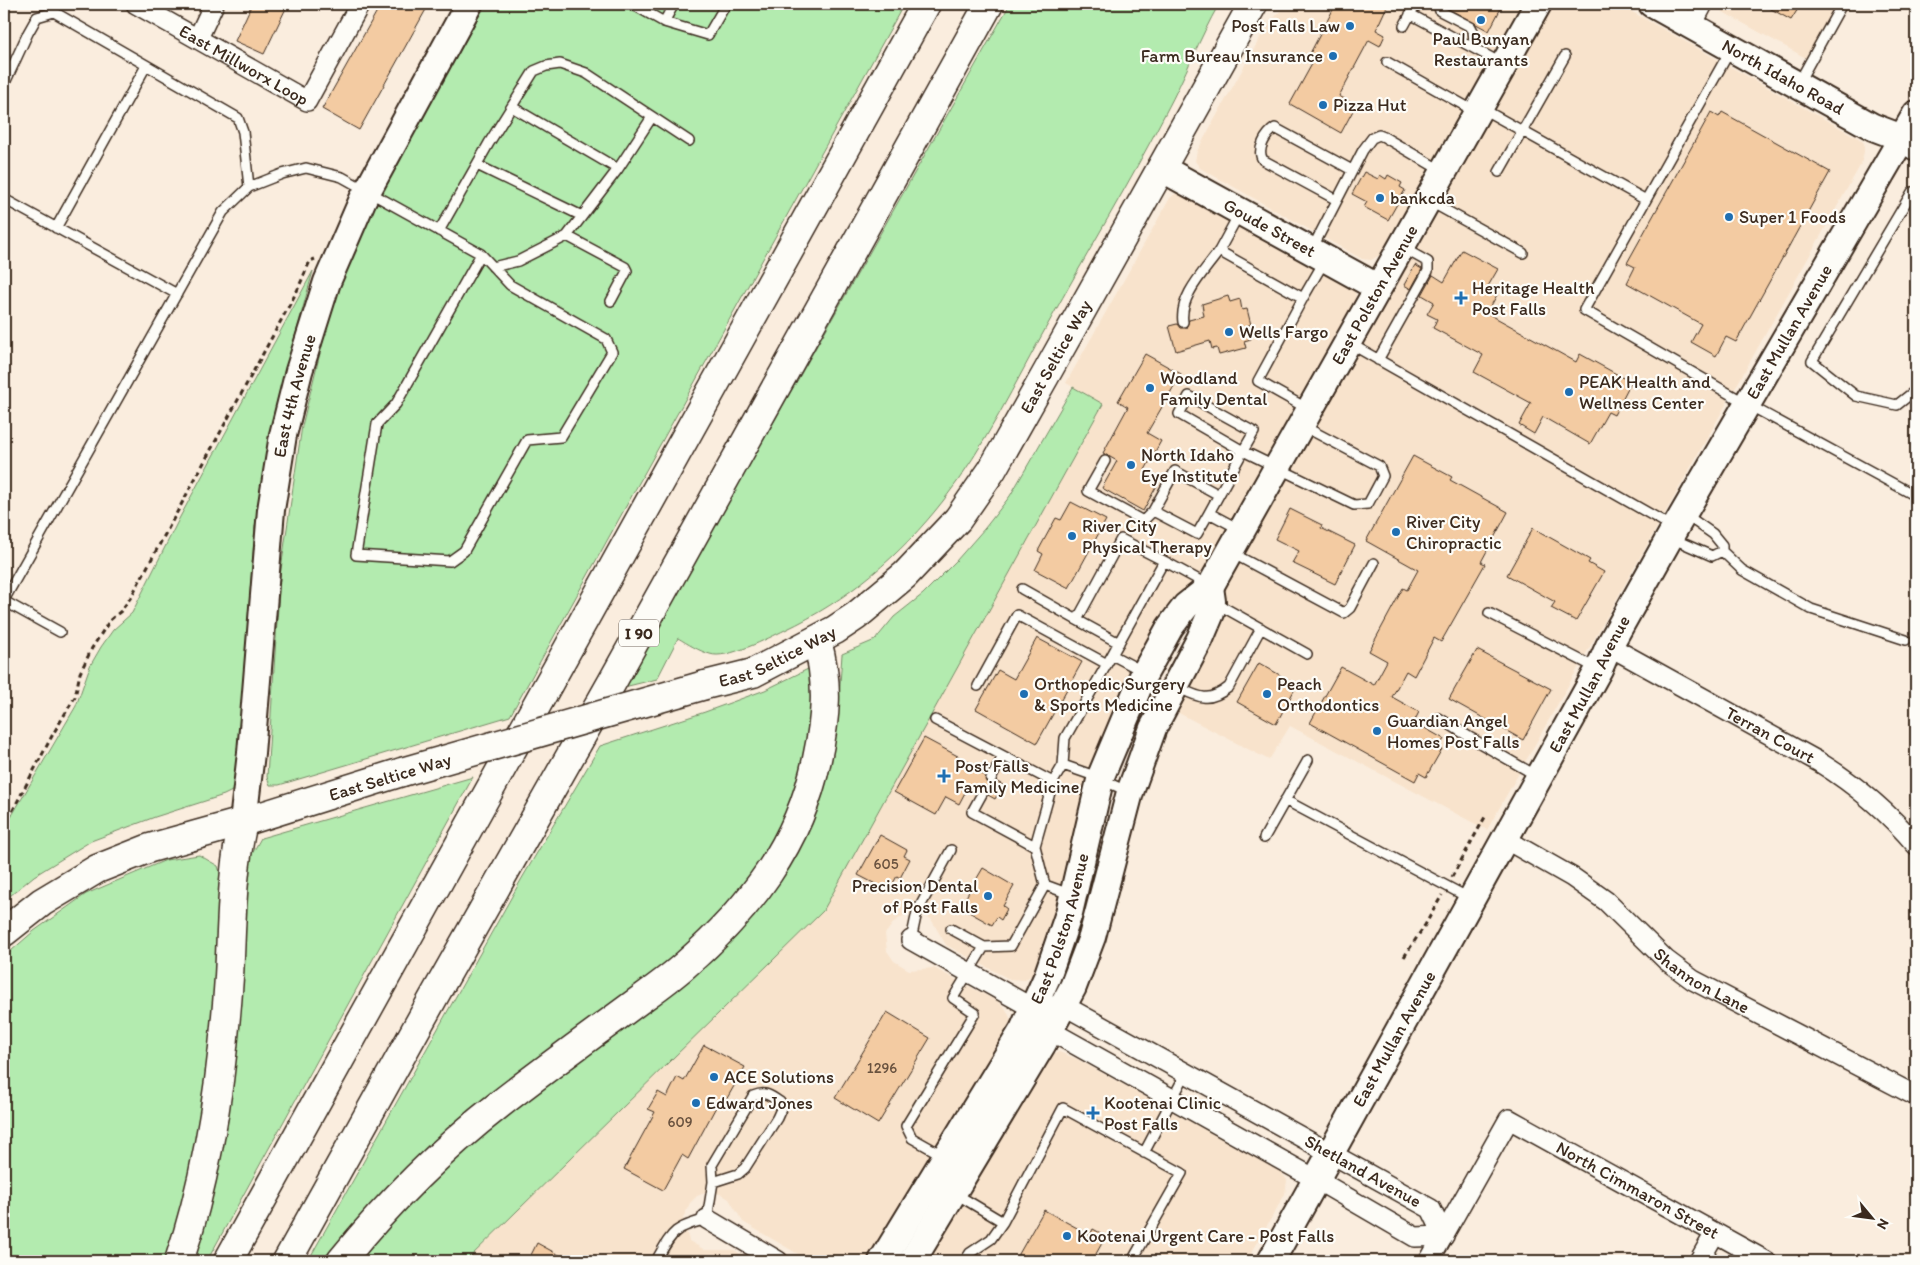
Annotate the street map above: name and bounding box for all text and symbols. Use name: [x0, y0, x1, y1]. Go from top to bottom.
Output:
marker: Paul Bunyan Restaurants: [1475, 14, 1487, 26]
place label: Post Falls Law: [1231, 15, 1340, 37]
street label: East Millworx Loop: [175, 20, 312, 111]
marker: Post Falls Law: [1344, 20, 1356, 32]
place label: Paul Bunyan Restaurants: [1432, 28, 1530, 71]
street label: North Idaho Road: [1718, 34, 1848, 120]
place label: Farm Bureau Insurance: [1141, 45, 1323, 67]
marker: Farm Bureau Insurance: [1327, 50, 1339, 62]
place label: Pizza Hut: [1333, 94, 1407, 116]
marker: Pizza Hut: [1317, 99, 1329, 111]
place label: bankcda: [1390, 187, 1455, 209]
marker: bankcda: [1374, 192, 1386, 204]
street label: Goude Street: [1220, 194, 1320, 262]
place label: Super 1 Foods: [1739, 206, 1846, 228]
marker: Super 1 Foods: [1723, 211, 1735, 223]
street label: East Polston Avenue: [1326, 221, 1423, 369]
street label: East Mullan Avenue: [1741, 260, 1837, 403]
place label: Heritage Health Post Falls: [1472, 277, 1595, 320]
marker: Heritage Health Post Falls: [1454, 291, 1468, 305]
street label: East Seltice Way: [1015, 295, 1097, 417]
place label: Wells Fargo: [1239, 321, 1328, 343]
marker: Wells Fargo: [1223, 326, 1235, 338]
street label: East 4th Avenue: [269, 331, 321, 459]
place label: Woodland Family Dental: [1160, 367, 1267, 410]
place label: PEAK Health and Wellness Center: [1579, 371, 1711, 414]
marker: Woodland Family Dental: [1144, 382, 1156, 394]
marker: PEAK Health and Wellness Center: [1563, 386, 1575, 398]
place label: North Idaho Eye Institute: [1141, 444, 1238, 487]
marker: North Idaho Eye Institute: [1125, 459, 1137, 471]
place label: River City Chiropractic: [1406, 511, 1502, 554]
place label: River City Physical Therapy: [1082, 515, 1212, 558]
marker: River City Chiropractic: [1390, 526, 1402, 538]
marker: River City Physical Therapy: [1066, 530, 1078, 542]
street label: East Mullan Avenue: [1544, 611, 1635, 757]
road number: I 90: [619, 620, 659, 646]
street label: East Seltice Way: [716, 620, 840, 692]
place label: Orthopedic Surgery & Sports Medicine: [1034, 673, 1186, 716]
place label: Peach Orthodontics: [1277, 673, 1379, 716]
marker: Orthopedic Surgery & Sports Medicine: [1018, 688, 1030, 700]
marker: Peach Orthodontics: [1261, 688, 1273, 700]
street label: Terran Court: [1722, 701, 1819, 769]
place label: Guardian Angel Homes Post Falls: [1387, 710, 1519, 753]
marker: Guardian Angel Homes Post Falls: [1371, 725, 1383, 737]
street label: East Seltice Way: [326, 748, 454, 806]
place label: Post Falls Family Medicine: [955, 755, 1079, 798]
marker: Post Falls Family Medicine: [937, 769, 951, 783]
street label: East Polston Avenue: [1025, 851, 1094, 1007]
house number: 605: [873, 855, 899, 873]
place label: Precision Dental of Post Falls: [852, 875, 978, 918]
marker: Precision Dental of Post Falls: [982, 890, 994, 902]
street label: Shannon Lane: [1649, 943, 1753, 1018]
street label: East Mullan Avenue: [1348, 967, 1441, 1111]
house number: 1296: [867, 1059, 897, 1077]
place label: ACE Solutions: [724, 1066, 834, 1088]
marker: ACE Solutions: [708, 1071, 720, 1083]
place label: Edward Jones: [706, 1092, 813, 1114]
place label: Kootenai Clinic Post Falls: [1104, 1092, 1221, 1135]
marker: Edward Jones: [690, 1097, 702, 1109]
marker: Kootenai Clinic Post Falls: [1086, 1106, 1100, 1120]
house number: 609: [667, 1113, 693, 1131]
street label: Shetland Avenue: [1301, 1130, 1425, 1212]
street label: North Cimmaron Street: [1552, 1136, 1723, 1244]
north arrow: [1848, 1192, 1898, 1242]
text: N: [1873, 1216, 1893, 1232]
place label: Kootenai Urgent Care - Post Falls: [1077, 1225, 1334, 1247]
marker: Kootenai Urgent Care - Post Falls: [1061, 1230, 1073, 1242]

